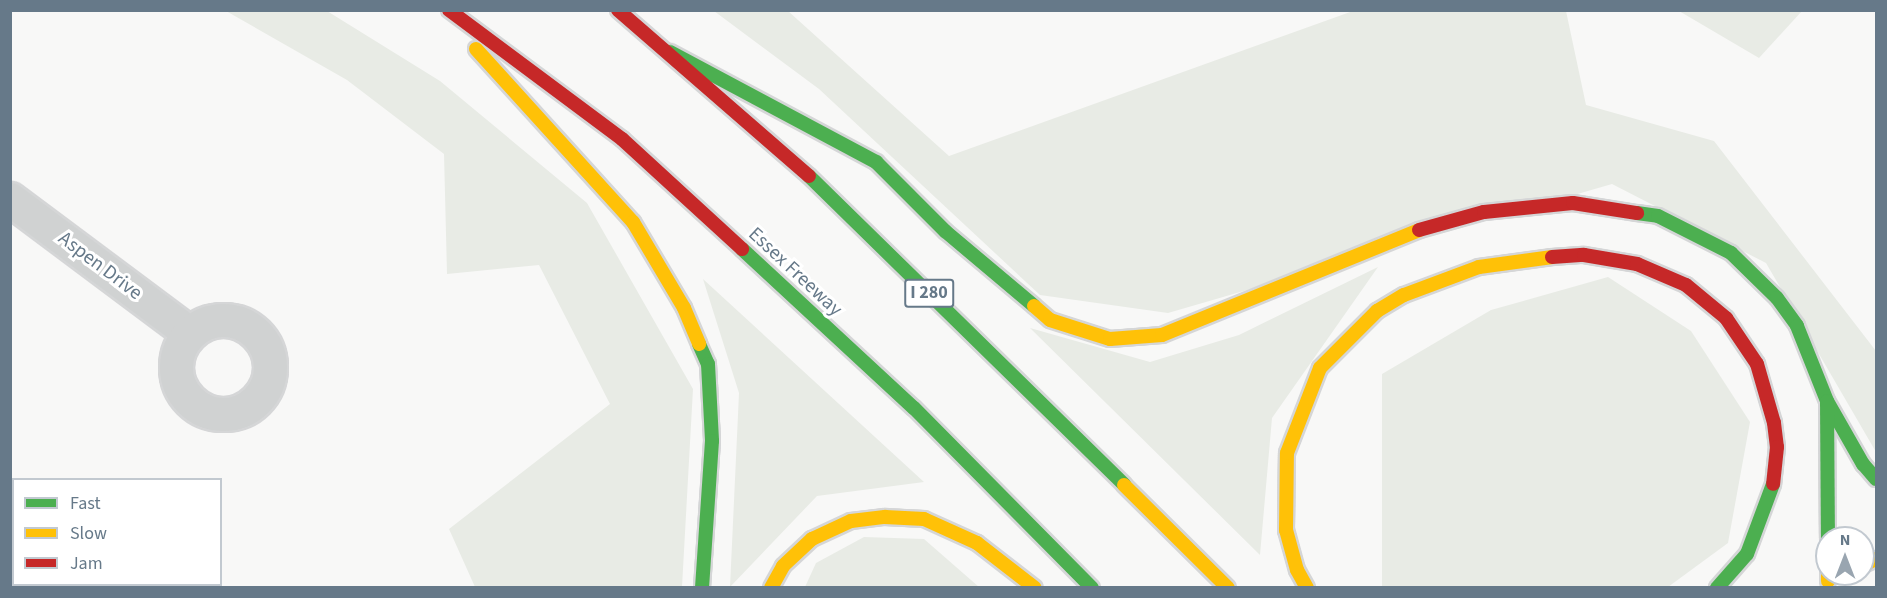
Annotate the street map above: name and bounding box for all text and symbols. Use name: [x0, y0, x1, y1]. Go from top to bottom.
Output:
street label: Essex Freeway: [743, 222, 847, 322]
street label: Aspen Drive: [53, 227, 147, 305]
road number: I 280: [904, 278, 954, 308]
legend: [12, 478, 222, 586]
text: Fast: [70, 491, 101, 516]
text: Slow: [70, 521, 107, 546]
north arrow: [1815, 526, 1875, 586]
text: N: [1840, 529, 1850, 551]
text: Jam: [70, 551, 103, 576]

